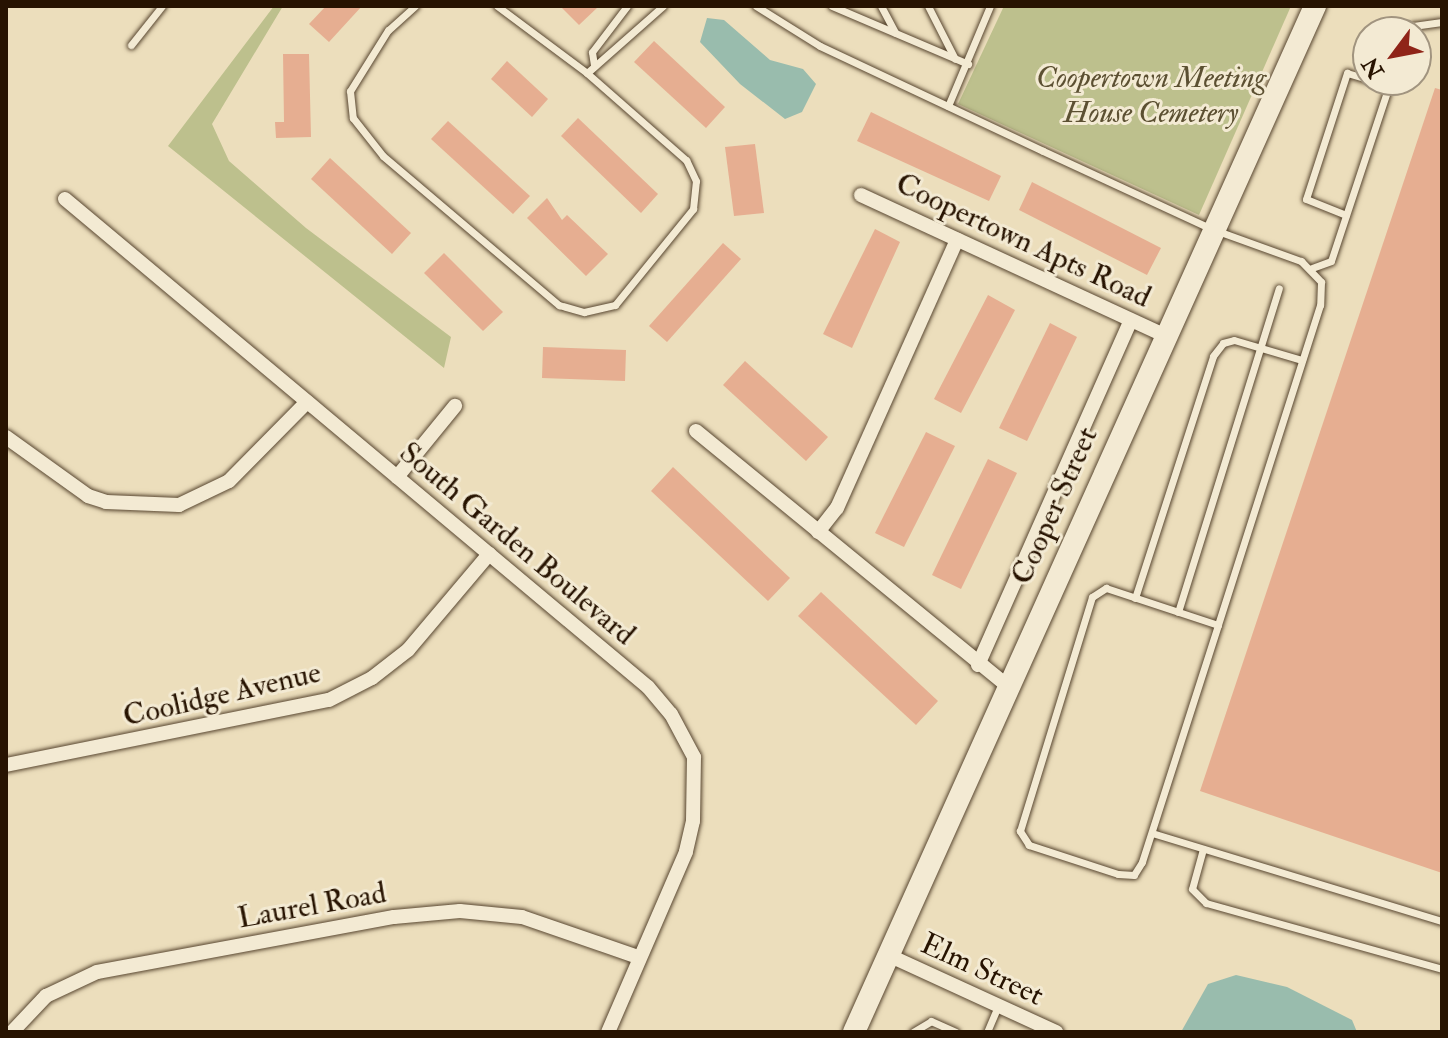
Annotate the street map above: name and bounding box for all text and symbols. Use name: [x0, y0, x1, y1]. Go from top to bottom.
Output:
north arrow: [1352, 16, 1432, 96]
text: N: [1356, 52, 1390, 83]
park label: Coopertown Meeting House Cemetery: [1036, 60, 1266, 130]
street label: Coopertown Apts Road: [890, 166, 1156, 316]
street label: Cooper Street: [1004, 422, 1106, 590]
street label: South Garden Boulevard: [392, 435, 642, 653]
street label: Coolidge Avenue: [120, 655, 324, 735]
street label: Laurel Road: [235, 875, 389, 937]
street label: Elm Street: [915, 926, 1049, 1014]

